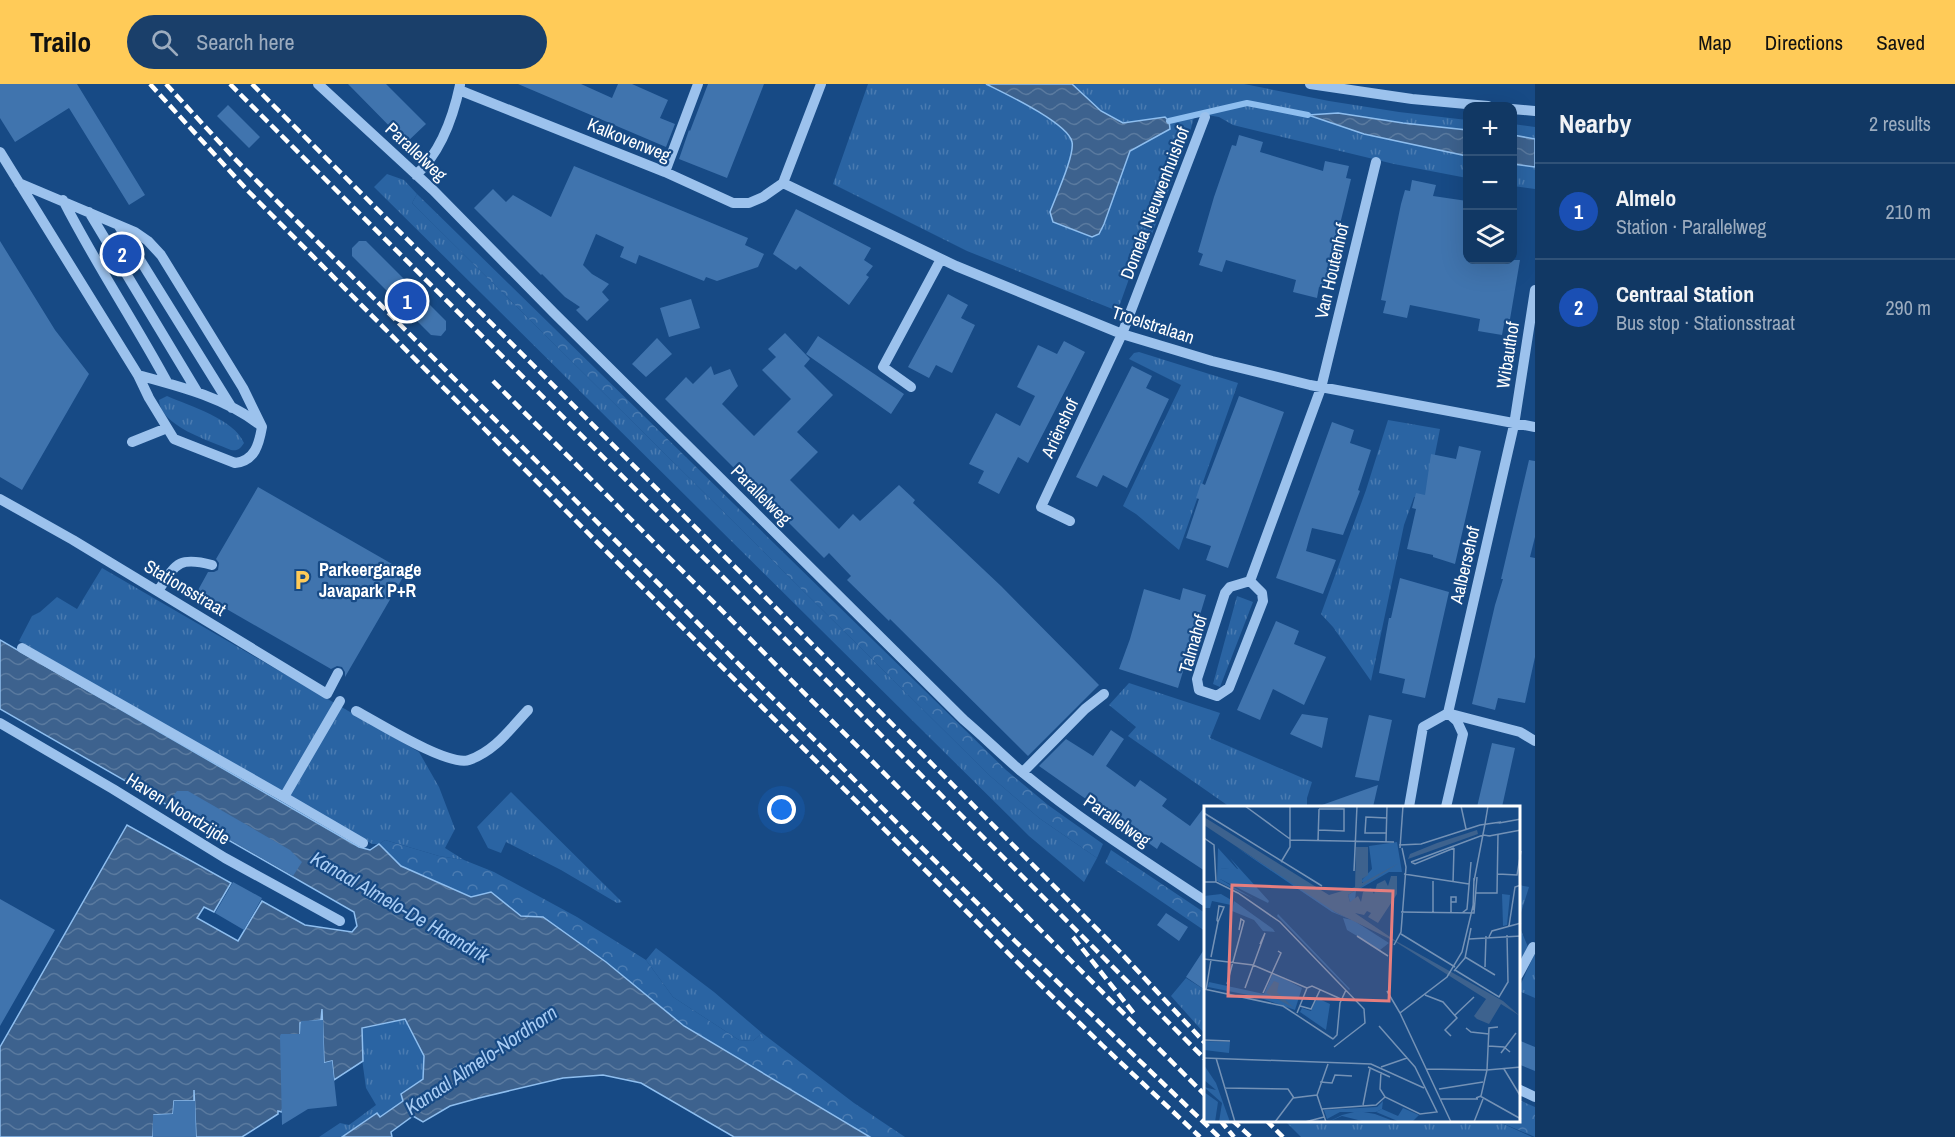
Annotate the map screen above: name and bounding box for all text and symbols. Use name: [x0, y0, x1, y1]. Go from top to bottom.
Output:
search box: [127, 15, 547, 69]
text: Trailo: [30, 23, 91, 61]
icon: search: [148, 26, 181, 59]
text: Search here: [196, 27, 295, 57]
text: Map: [1698, 28, 1732, 57]
text: Directions: [1765, 28, 1843, 57]
text: Saved: [1876, 28, 1925, 57]
map controls: [1463, 102, 1517, 264]
button: +: [1463, 102, 1517, 156]
text: Nearby: [1559, 106, 1631, 141]
text: 2 results: [1869, 110, 1931, 137]
street label: Kalkovenweg: [584, 112, 675, 168]
street label: Parallelweg: [380, 116, 453, 187]
street label: Domela Nieuwenhuishof: [1114, 122, 1195, 283]
button: −: [1463, 156, 1517, 210]
text: Almelo: [1616, 183, 1676, 213]
text: 1: [1574, 198, 1583, 225]
text: 210 m: [1885, 198, 1931, 225]
button: layers: [1463, 210, 1517, 264]
text: Station · Parallelweg: [1616, 213, 1766, 240]
street label: Van Houtenhof: [1308, 220, 1355, 321]
pin: 2: [102, 232, 142, 276]
pin: 1: [388, 278, 426, 324]
text: Centraal Station: [1616, 279, 1754, 309]
text: 2: [1574, 294, 1583, 321]
text: 290 m: [1885, 294, 1931, 321]
street label: Troelstralaan: [1109, 299, 1198, 350]
text: Bus stop · Stationsstraat: [1616, 309, 1795, 336]
street label: Wibauthof: [1490, 319, 1525, 390]
street label: Ariënshof: [1034, 393, 1085, 463]
street label: Parallelweg: [726, 459, 798, 531]
street label: Aalbersehof: [1443, 523, 1486, 607]
street label: Stationsstraat: [140, 553, 231, 622]
place label: Parkeergarage Javapark P+R: [319, 557, 422, 603]
parking icon: Parkeergarage Javapark P+R: [290, 568, 314, 592]
street label: Talmahof: [1172, 611, 1213, 676]
street label: Haven Noordzijde: [122, 767, 235, 850]
street label: Parallelweg: [1079, 788, 1156, 853]
your location: [767, 795, 796, 824]
inset map: [1204, 806, 1520, 1122]
water label: Kanaal Almelo-De Haandrik: [306, 844, 495, 969]
water label: Kanaal Almelo-Nordhorn: [399, 998, 562, 1121]

